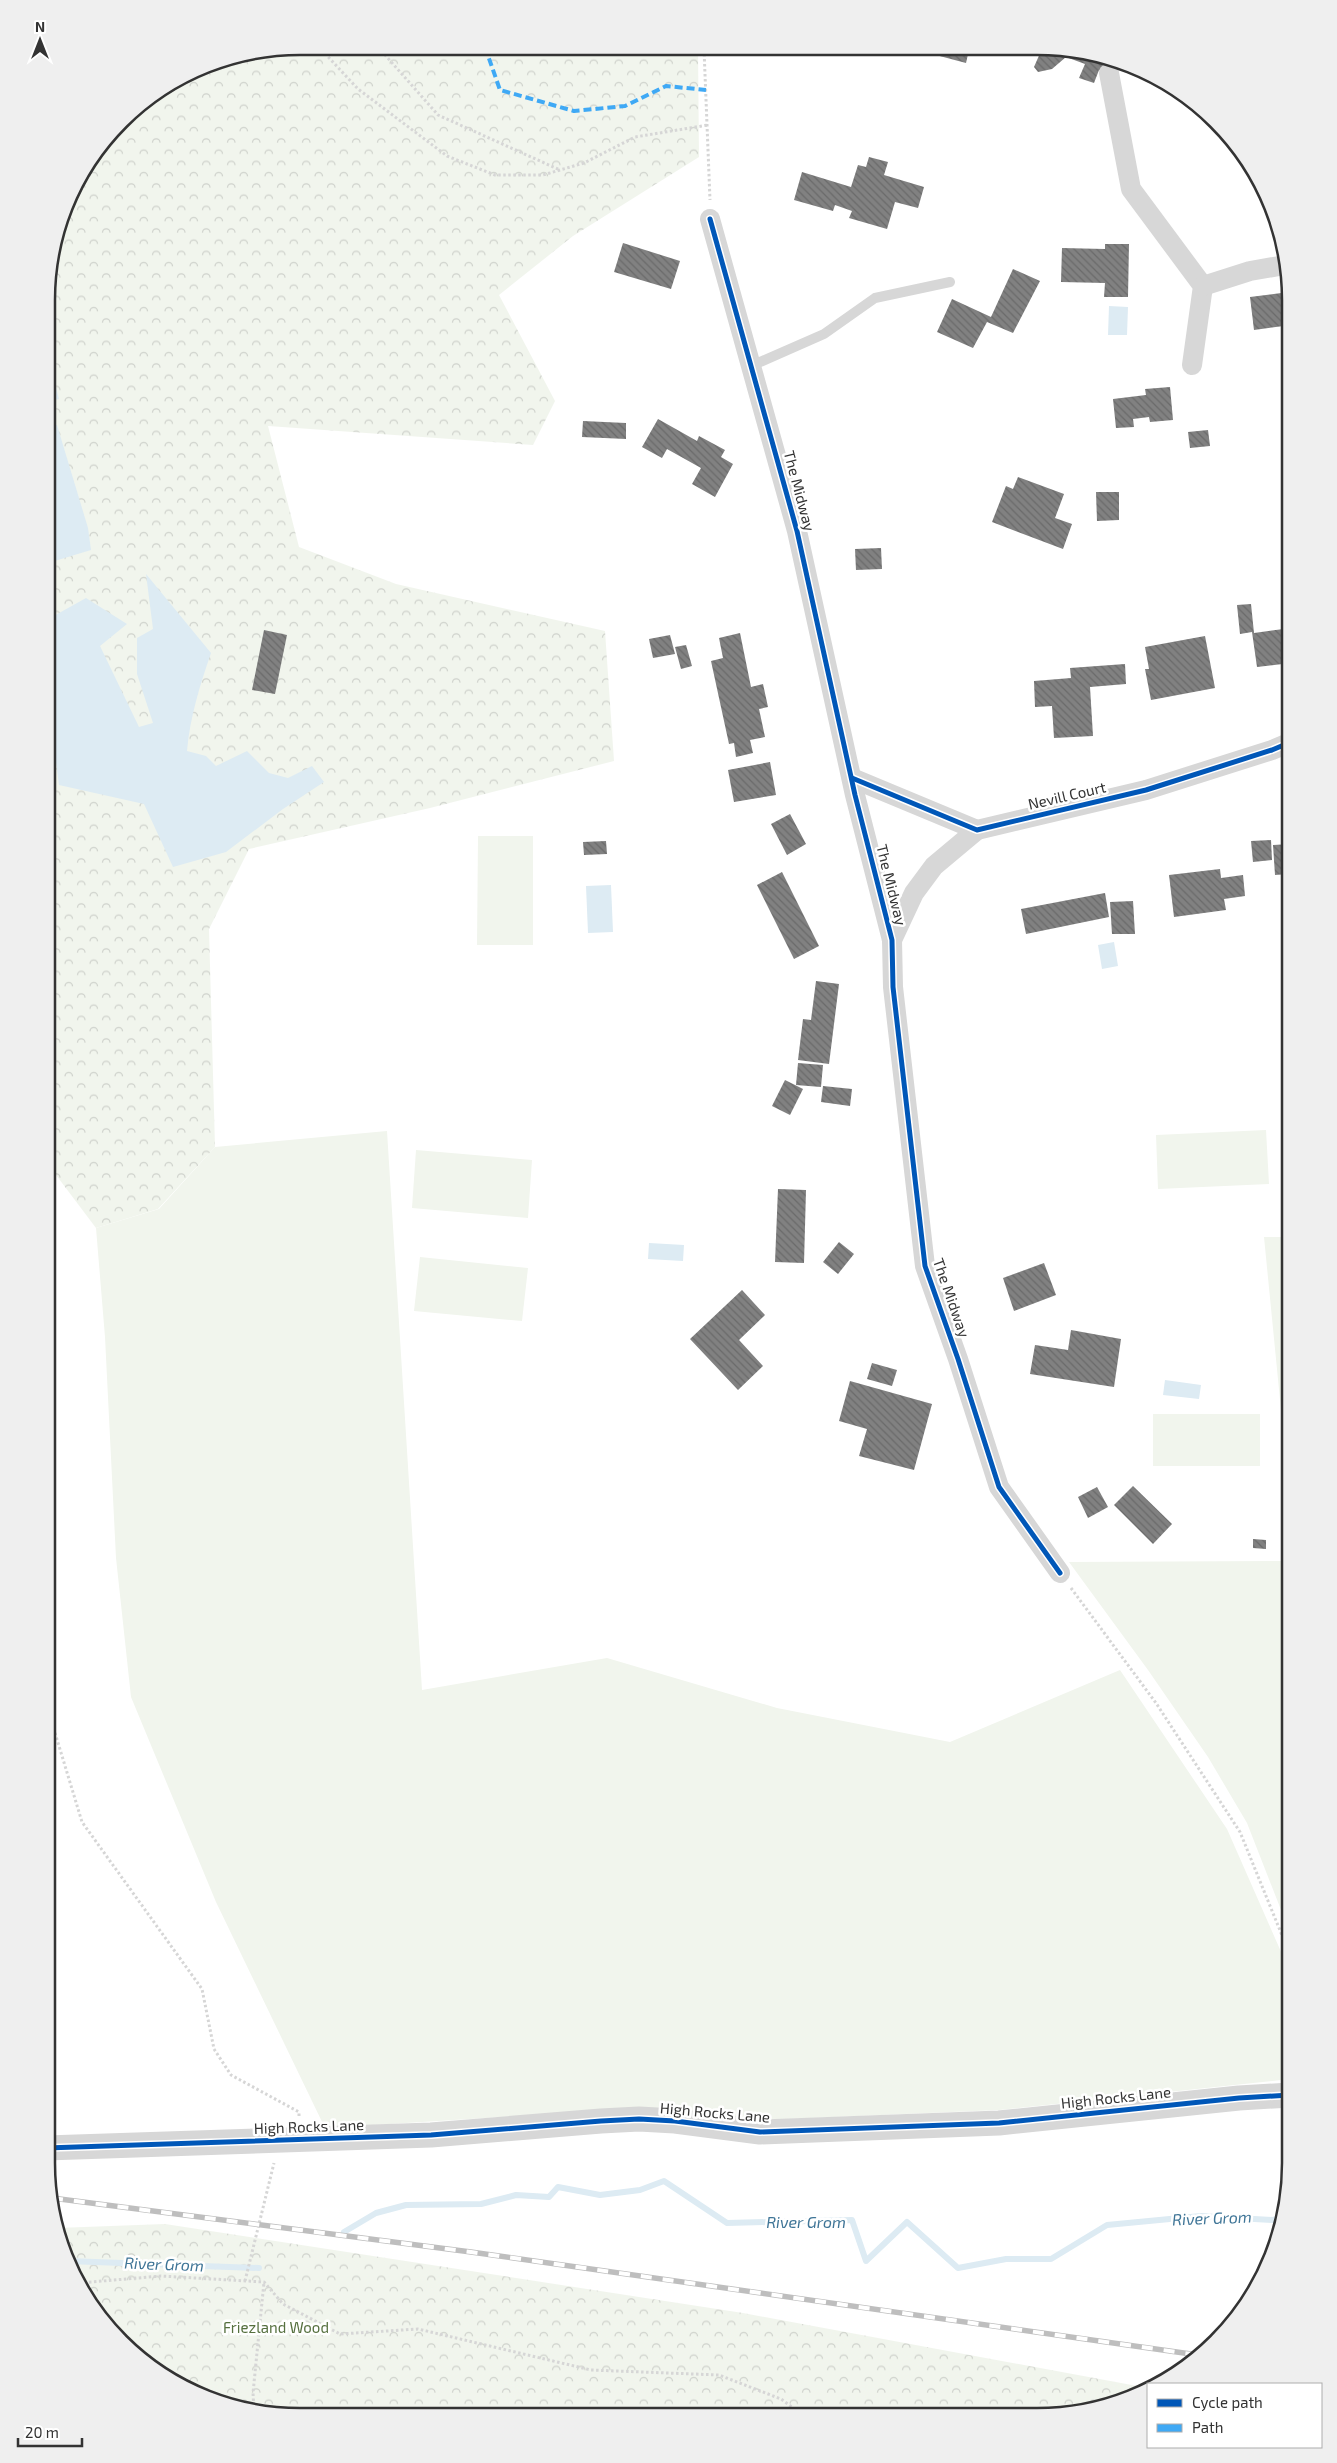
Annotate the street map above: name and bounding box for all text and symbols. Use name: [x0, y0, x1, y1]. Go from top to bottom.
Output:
north arrow: [15, 15, 65, 65]
text: N: [35, 18, 45, 35]
street label: The Midway: [781, 448, 819, 533]
street label: Nevill Court: [1026, 777, 1108, 813]
street label: The Midway: [873, 842, 911, 927]
street label: The Midway: [930, 1256, 974, 1340]
street label: High Rocks Lane: [1060, 2082, 1172, 2112]
street label: High Rocks Lane: [659, 2098, 771, 2126]
street label: High Rocks Lane: [253, 2115, 365, 2137]
water label: River Grom: [1172, 2207, 1252, 2228]
water label: River Grom: [766, 2212, 846, 2231]
water label: River Grom: [124, 2253, 204, 2274]
park label: Friezland Wood: [223, 2318, 329, 2336]
legend: [1147, 2383, 1322, 2448]
text: Cycle path: [1192, 2393, 1263, 2411]
scale bar: [18, 2416, 81, 2448]
text: Path: [1192, 2418, 1223, 2436]
text: 20 m: [25, 2423, 59, 2441]

